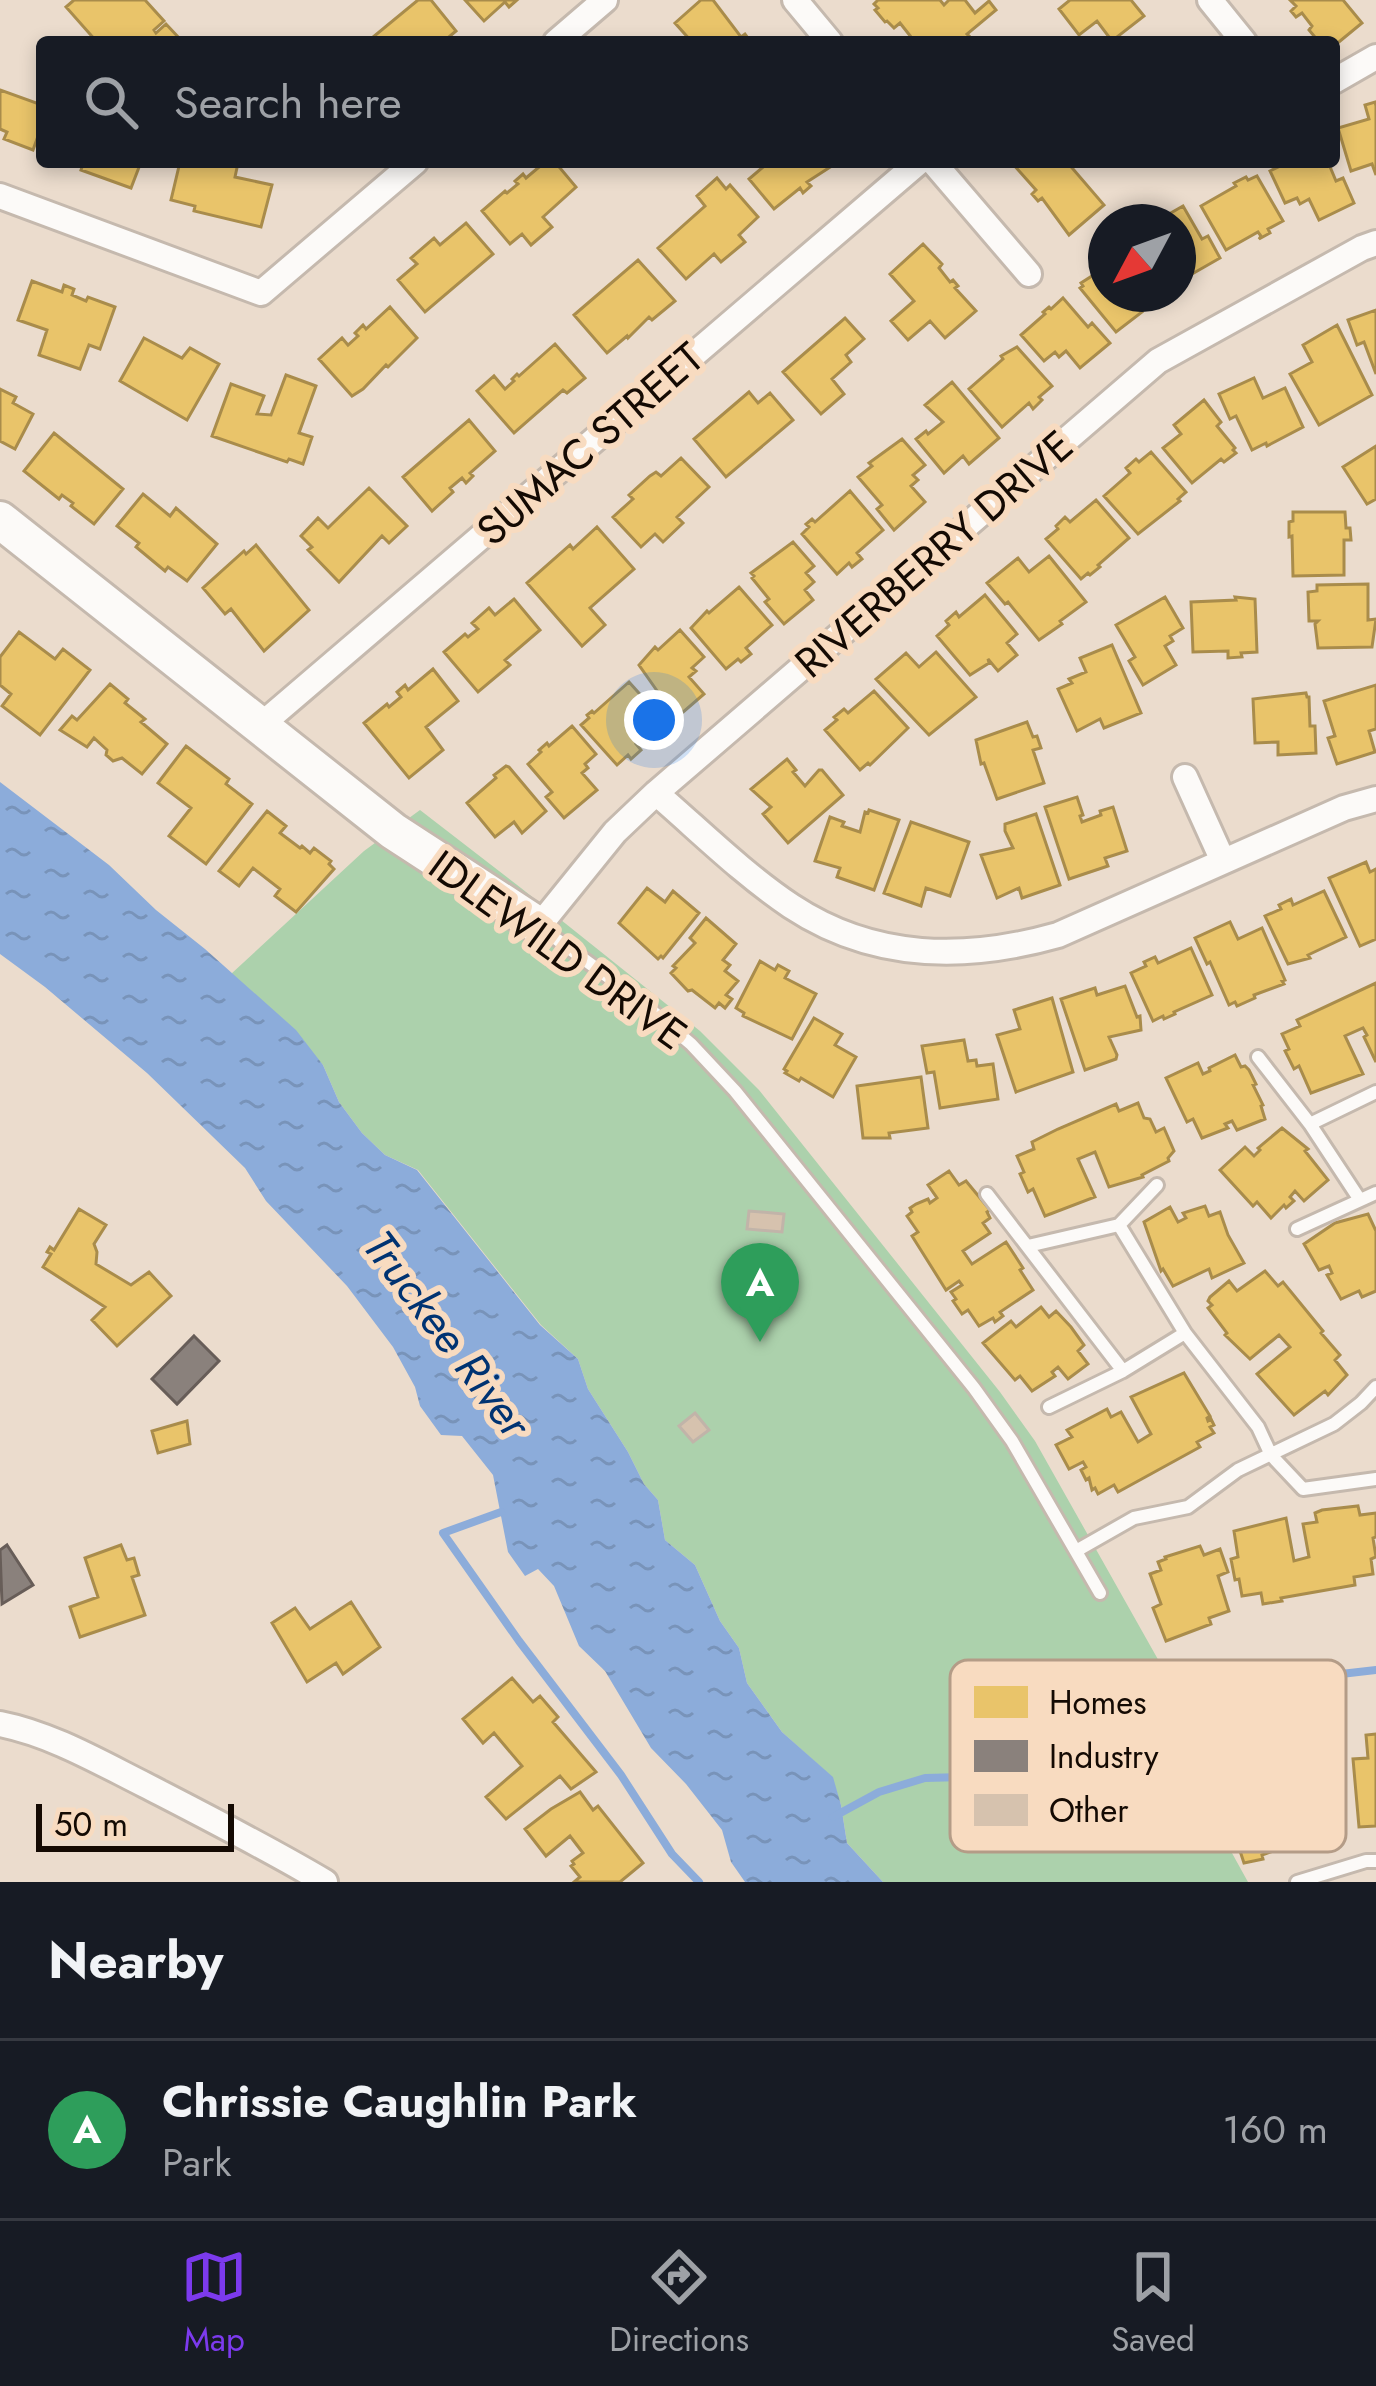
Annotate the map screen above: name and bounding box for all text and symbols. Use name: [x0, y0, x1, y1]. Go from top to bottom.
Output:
search box: [36, 36, 1340, 168]
icon: search: [78, 69, 144, 135]
text: Search here: [174, 70, 402, 135]
north arrow: [1088, 204, 1196, 312]
street label: SUMAC STREET: [463, 328, 717, 560]
street label: RIVERBERRY DRIVE: [782, 416, 1086, 692]
your location: [624, 690, 684, 750]
street label: IDLEWILD DRIVE: [416, 835, 700, 1065]
water label: Truckee River: [348, 1217, 548, 1453]
pin: A: [721, 1243, 799, 1342]
legend: [950, 1660, 1346, 1852]
text: Homes: [1049, 1679, 1147, 1726]
text: Industry: [1049, 1733, 1159, 1780]
text: Other: [1049, 1787, 1129, 1834]
scale bar: [36, 1798, 234, 1851]
text: 50 m: [54, 1801, 128, 1848]
text: Nearby: [48, 1923, 223, 1997]
text: Chrissie Caughlin Park: [162, 2069, 637, 2134]
text: A: [73, 2101, 101, 2158]
text: 160 m: [1222, 2101, 1328, 2158]
text: Park: [162, 2134, 232, 2191]
tab: Map: [181, 2244, 247, 2363]
tab: Directions: [609, 2244, 749, 2363]
tab: Saved: [1111, 2244, 1195, 2363]

